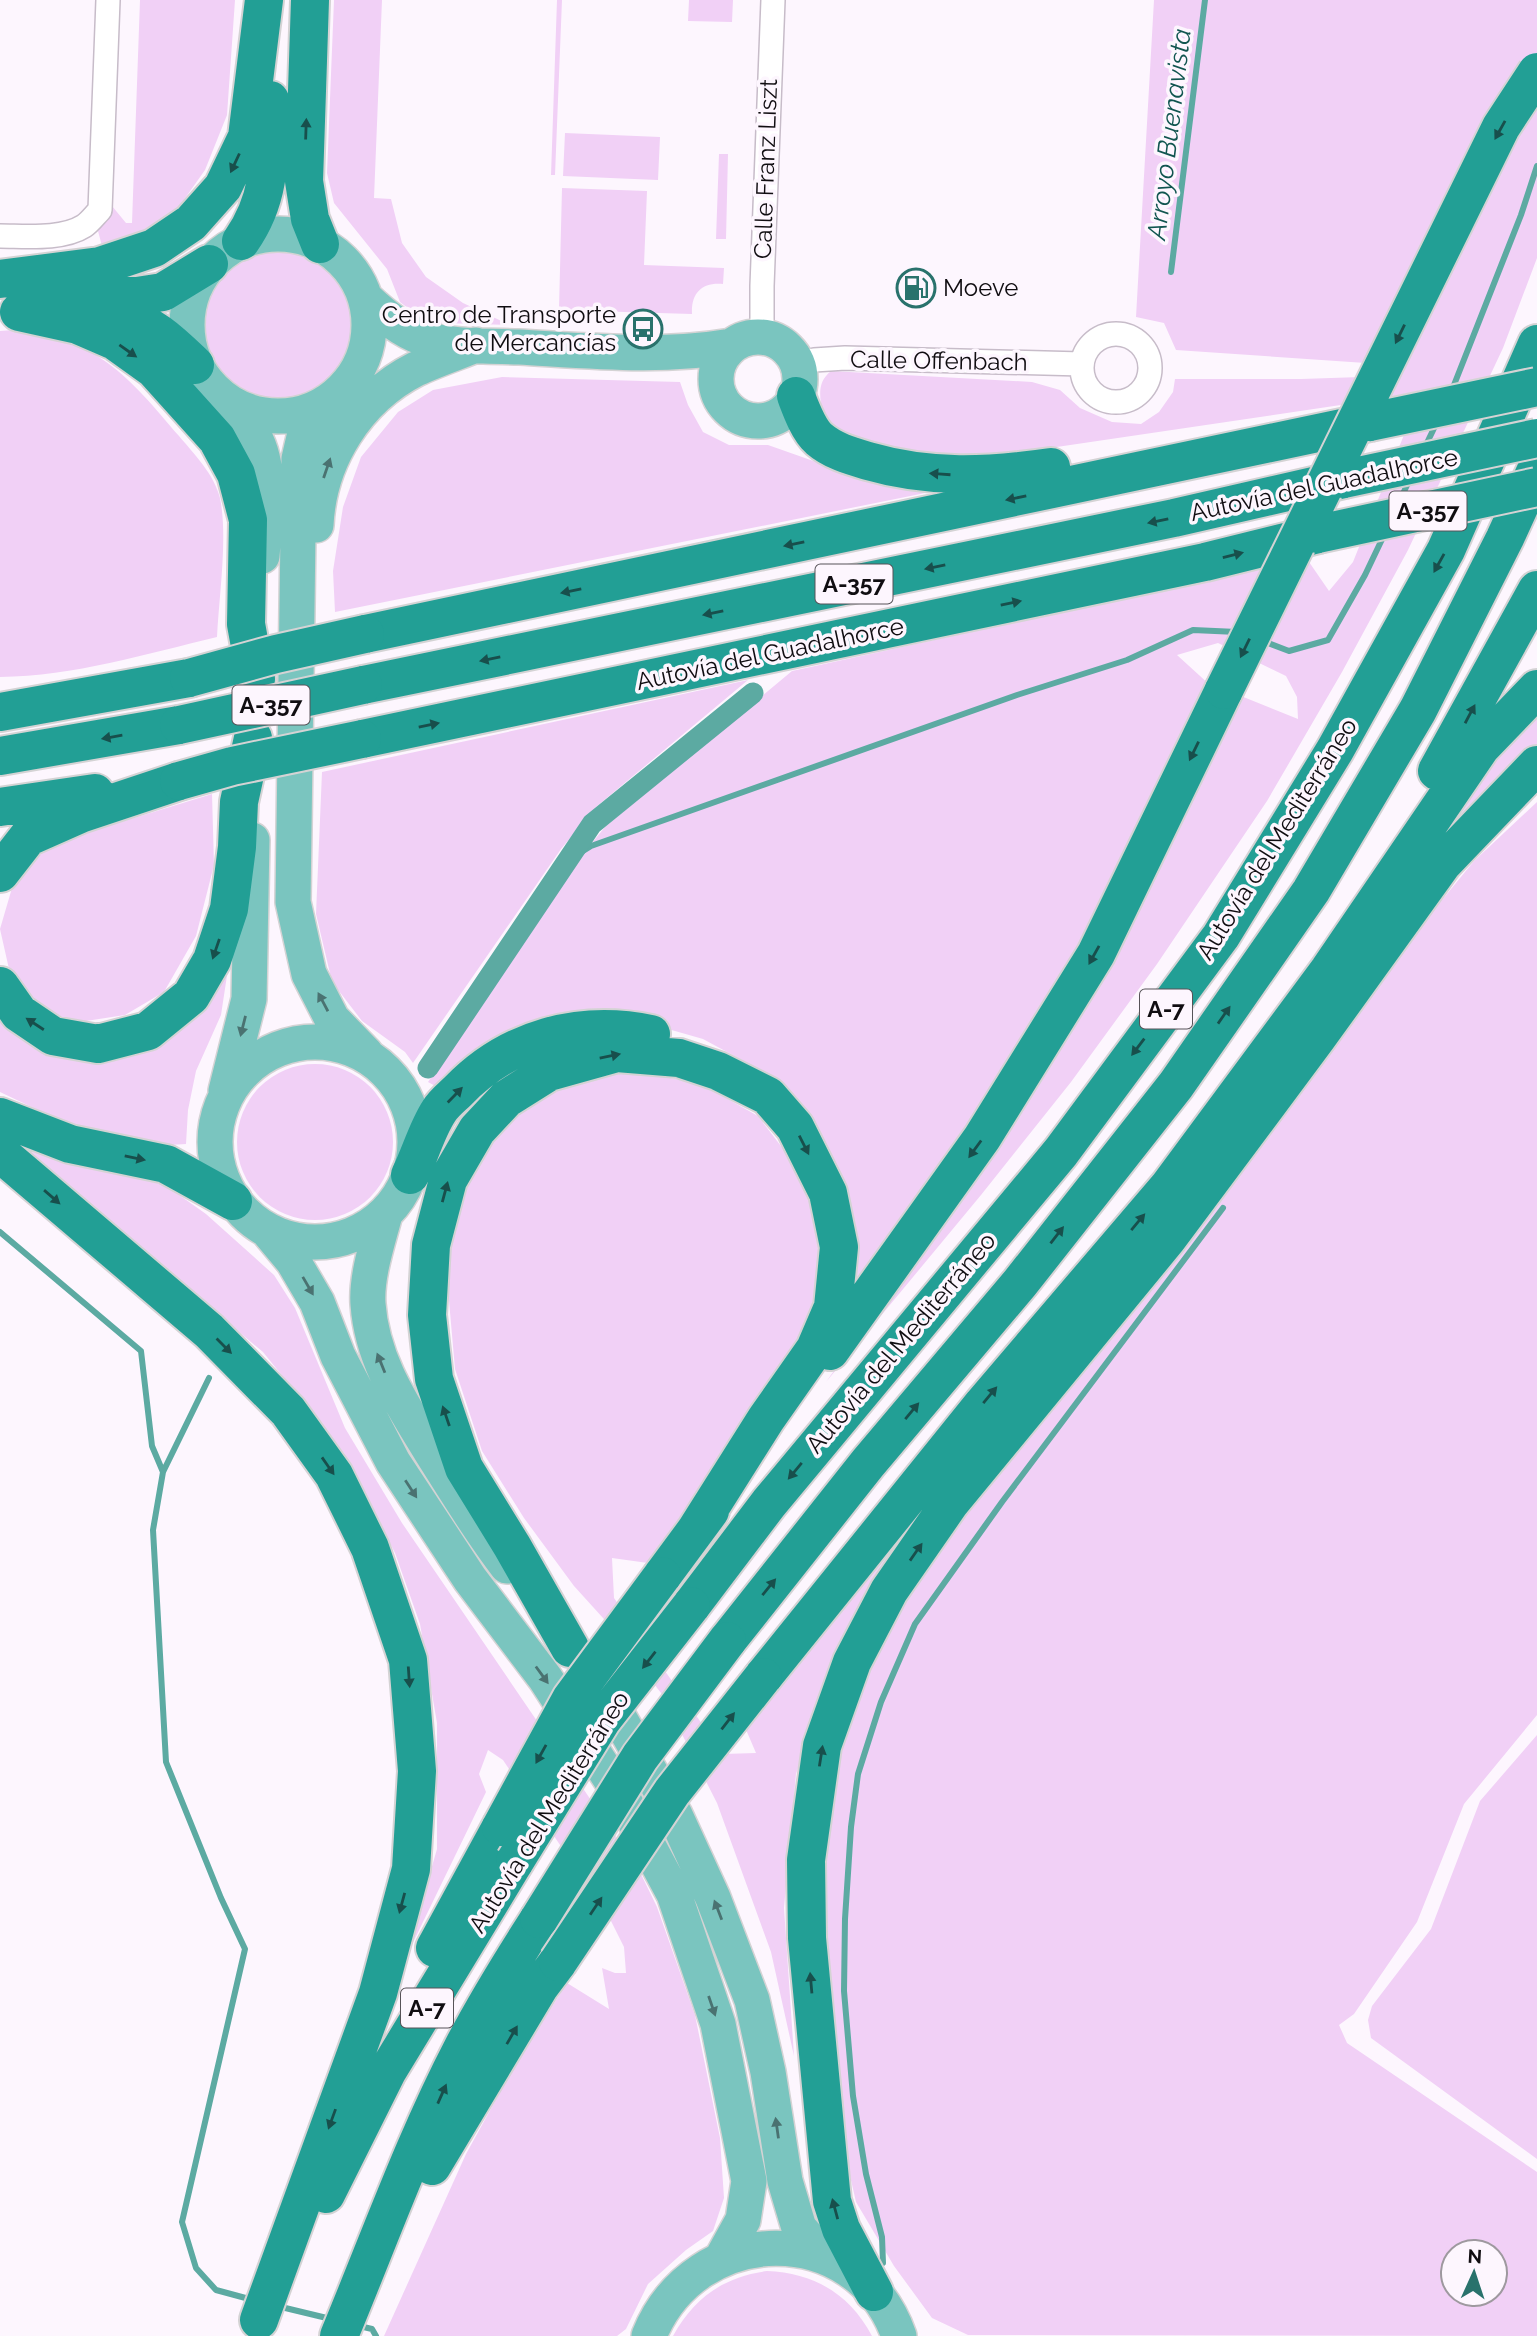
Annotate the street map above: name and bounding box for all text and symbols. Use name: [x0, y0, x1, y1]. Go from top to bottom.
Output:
water label: Arroyo Buenavista: [1141, 27, 1197, 243]
street label: Calle Franz Liszt: [748, 78, 783, 259]
one-way arrow: [300, 118, 312, 140]
one-way arrow: [1494, 120, 1506, 140]
one-way arrow: [229, 152, 240, 173]
fuel station icon: Moeve: [895, 267, 937, 309]
place label: Moeve: [943, 273, 1018, 302]
place label: Centro de Transporte de Mercancías: [382, 300, 616, 357]
bus stop icon: Centro de Transporte de Mercancías: [622, 308, 664, 350]
one-way arrow: [1394, 324, 1405, 344]
one-way arrow: [119, 344, 137, 358]
street label: Calle Offenbach: [850, 344, 1028, 377]
street label: Autovía del Guadalhorce: [1188, 442, 1460, 527]
one-way arrow: [322, 457, 333, 478]
one-way arrow: [928, 468, 950, 479]
road number: A-357: [1390, 491, 1466, 530]
one-way arrow: [1005, 492, 1027, 503]
one-way arrow: [1147, 516, 1169, 527]
one-way arrow: [783, 539, 805, 550]
one-way arrow: [1223, 549, 1245, 560]
one-way arrow: [1433, 553, 1445, 572]
one-way arrow: [924, 562, 946, 573]
road number: A-357: [816, 564, 892, 604]
one-way arrow: [560, 585, 582, 596]
one-way arrow: [1000, 597, 1022, 608]
one-way arrow: [702, 607, 724, 618]
street label: Autovía del Guadalhorce: [634, 611, 906, 696]
one-way arrow: [1239, 638, 1250, 658]
one-way arrow: [479, 653, 501, 664]
road number: A-357: [232, 685, 310, 724]
one-way arrow: [1464, 704, 1476, 723]
street label: Autovía del Mediterráneo: [1190, 713, 1363, 965]
one-way arrow: [418, 720, 440, 731]
one-way arrow: [101, 731, 123, 742]
one-way arrow: [1188, 741, 1200, 761]
one-way arrow: [210, 939, 221, 960]
one-way arrow: [1088, 946, 1100, 965]
road number: A-7: [1140, 990, 1192, 1028]
one-way arrow: [318, 991, 330, 1011]
one-way arrow: [1217, 1006, 1231, 1024]
one-way arrow: [237, 1015, 248, 1037]
one-way arrow: [25, 1018, 44, 1031]
one-way arrow: [1131, 1037, 1146, 1055]
one-way arrow: [599, 1050, 621, 1061]
one-way arrow: [446, 1086, 463, 1103]
one-way arrow: [799, 1135, 810, 1155]
one-way arrow: [968, 1140, 982, 1158]
one-way arrow: [124, 1152, 146, 1163]
one-way arrow: [440, 1181, 451, 1203]
one-way arrow: [43, 1189, 61, 1205]
one-way arrow: [1130, 1214, 1145, 1231]
street label: Autovía del Mediterráneo: [800, 1226, 1001, 1459]
one-way arrow: [1049, 1227, 1064, 1244]
one-way arrow: [302, 1277, 314, 1296]
one-way arrow: [215, 1337, 231, 1354]
one-way arrow: [376, 1353, 387, 1374]
one-way arrow: [982, 1387, 997, 1404]
one-way arrow: [904, 1402, 920, 1420]
one-way arrow: [440, 1405, 451, 1426]
one-way arrow: [321, 1457, 335, 1475]
one-way arrow: [788, 1462, 803, 1479]
one-way arrow: [404, 1479, 417, 1499]
one-way arrow: [909, 1542, 922, 1561]
one-way arrow: [761, 1579, 776, 1597]
one-way arrow: [641, 1650, 656, 1668]
one-way arrow: [535, 1665, 549, 1684]
one-way arrow: [404, 1666, 415, 1688]
street label: Autovía del Mediterráneo: [462, 1686, 635, 1938]
one-way arrow: [721, 1713, 736, 1731]
one-way arrow: [535, 1744, 547, 1764]
one-way arrow: [816, 1745, 827, 1767]
one-way arrow: [397, 1893, 407, 1914]
one-way arrow: [589, 1897, 603, 1915]
one-way arrow: [712, 1899, 723, 1920]
one-way arrow: [805, 1971, 816, 1993]
road number: A-7: [401, 1988, 453, 2027]
one-way arrow: [707, 1995, 718, 2016]
one-way arrow: [506, 2025, 518, 2044]
one-way arrow: [436, 2084, 448, 2104]
one-way arrow: [326, 2108, 337, 2129]
one-way arrow: [771, 2117, 782, 2139]
one-way arrow: [829, 2197, 840, 2219]
north arrow: [1439, 2238, 1509, 2308]
text: N: [1467, 2245, 1483, 2267]

